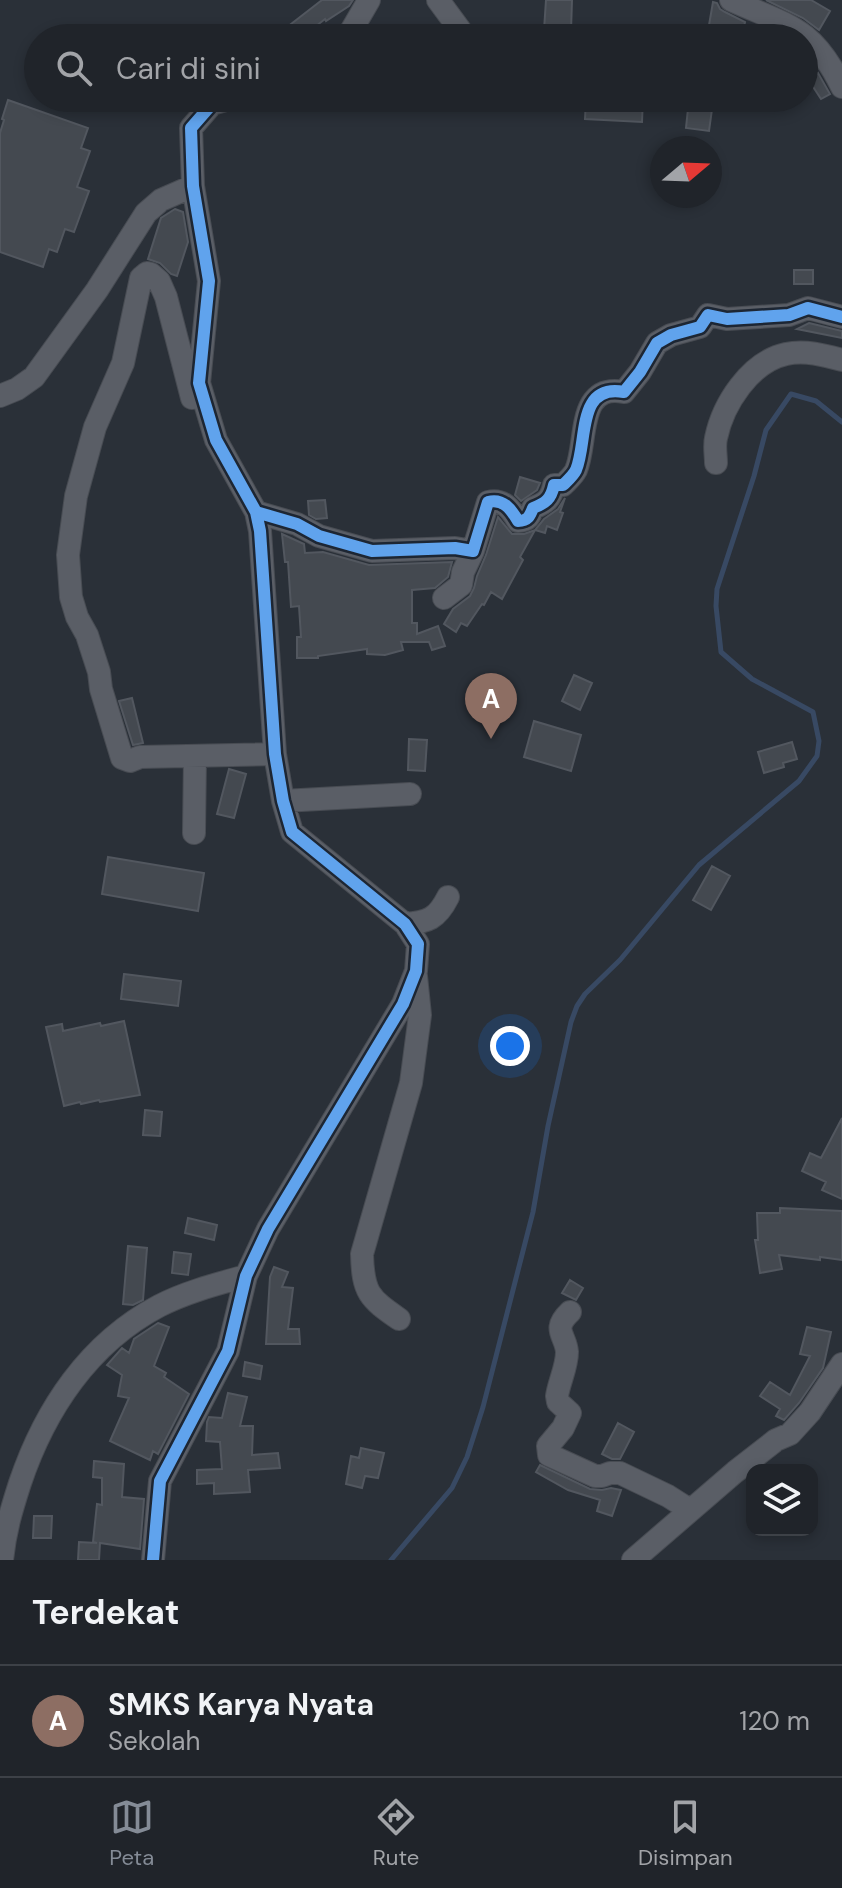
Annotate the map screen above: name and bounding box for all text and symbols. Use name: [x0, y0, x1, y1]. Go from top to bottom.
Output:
search box: [24, 24, 818, 112]
icon: search: [52, 46, 96, 90]
text: Cari di sini: [116, 49, 261, 88]
north arrow: [650, 136, 722, 208]
pin: A: [465, 673, 517, 739]
your location: [490, 1026, 530, 1066]
map controls: [746, 1464, 818, 1536]
button: layers: [746, 1464, 818, 1536]
text: Terdekat: [32, 1590, 180, 1635]
text: SMKS Karya Nyata: [108, 1685, 374, 1724]
text: A: [49, 1704, 67, 1738]
text: 120 m: [739, 1704, 810, 1738]
text: Sekolah: [108, 1724, 200, 1758]
tab: Peta: [109, 1795, 154, 1872]
tab: Rute: [373, 1795, 419, 1872]
tab: Disimpan: [638, 1795, 733, 1872]

